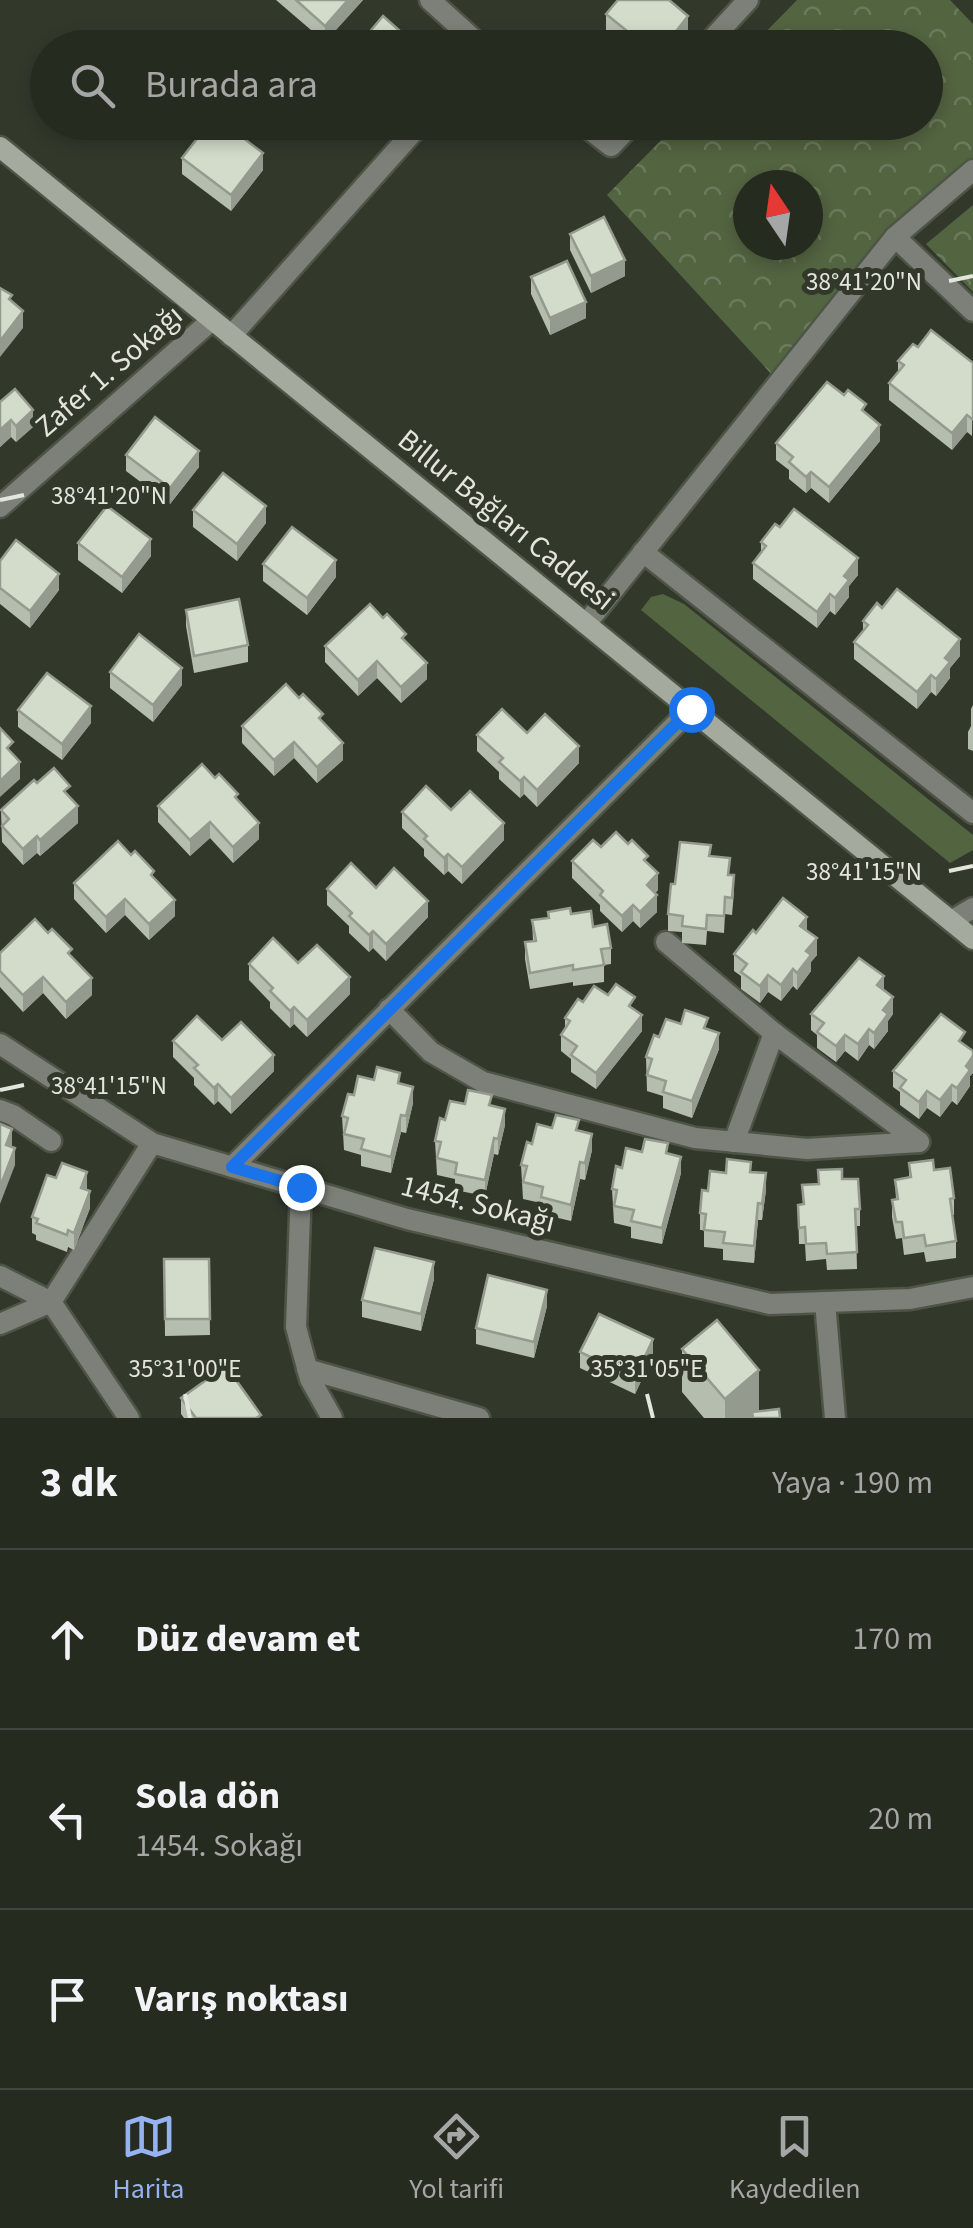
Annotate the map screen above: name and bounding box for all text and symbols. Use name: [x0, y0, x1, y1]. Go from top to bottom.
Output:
search box: [30, 30, 943, 140]
icon: search: [65, 58, 120, 113]
text: Burada ara: [145, 58, 318, 112]
north arrow: [733, 170, 823, 260]
text: 38°41'20"N: [806, 264, 922, 300]
street label: Zafer 1. Sokağı: [26, 295, 192, 447]
street label: Billur Bağları Caddesi: [388, 419, 624, 621]
text: 38°41'20"N: [51, 478, 167, 514]
route start: [669, 687, 715, 733]
text: 38°41'15"N: [806, 854, 922, 890]
text: 38°41'15"N: [51, 1068, 167, 1104]
street label: 1454. Sokağı: [396, 1164, 560, 1244]
route end: [279, 1165, 325, 1211]
text: 35°31'00"E: [129, 1351, 241, 1387]
text: 35°31'05"E: [591, 1351, 703, 1387]
text: 3 dk: [40, 1453, 118, 1513]
text: Yaya · 190 m: [772, 1460, 933, 1506]
icon: ahead: [40, 1612, 95, 1667]
text: Düz devam et: [135, 1612, 360, 1666]
text: 170 m: [852, 1616, 933, 1662]
text: Sola dön: [135, 1769, 280, 1823]
icon: left: [40, 1792, 95, 1847]
text: 20 m: [868, 1796, 933, 1842]
text: 1454. Sokağı: [135, 1823, 303, 1869]
icon: arrive: [40, 1972, 95, 2027]
text: Varış noktası: [135, 1972, 348, 2026]
tab: Harita: [112, 2109, 184, 2209]
tab: Yol tarifi: [409, 2109, 504, 2209]
tab: Kaydedilen: [729, 2109, 861, 2209]

